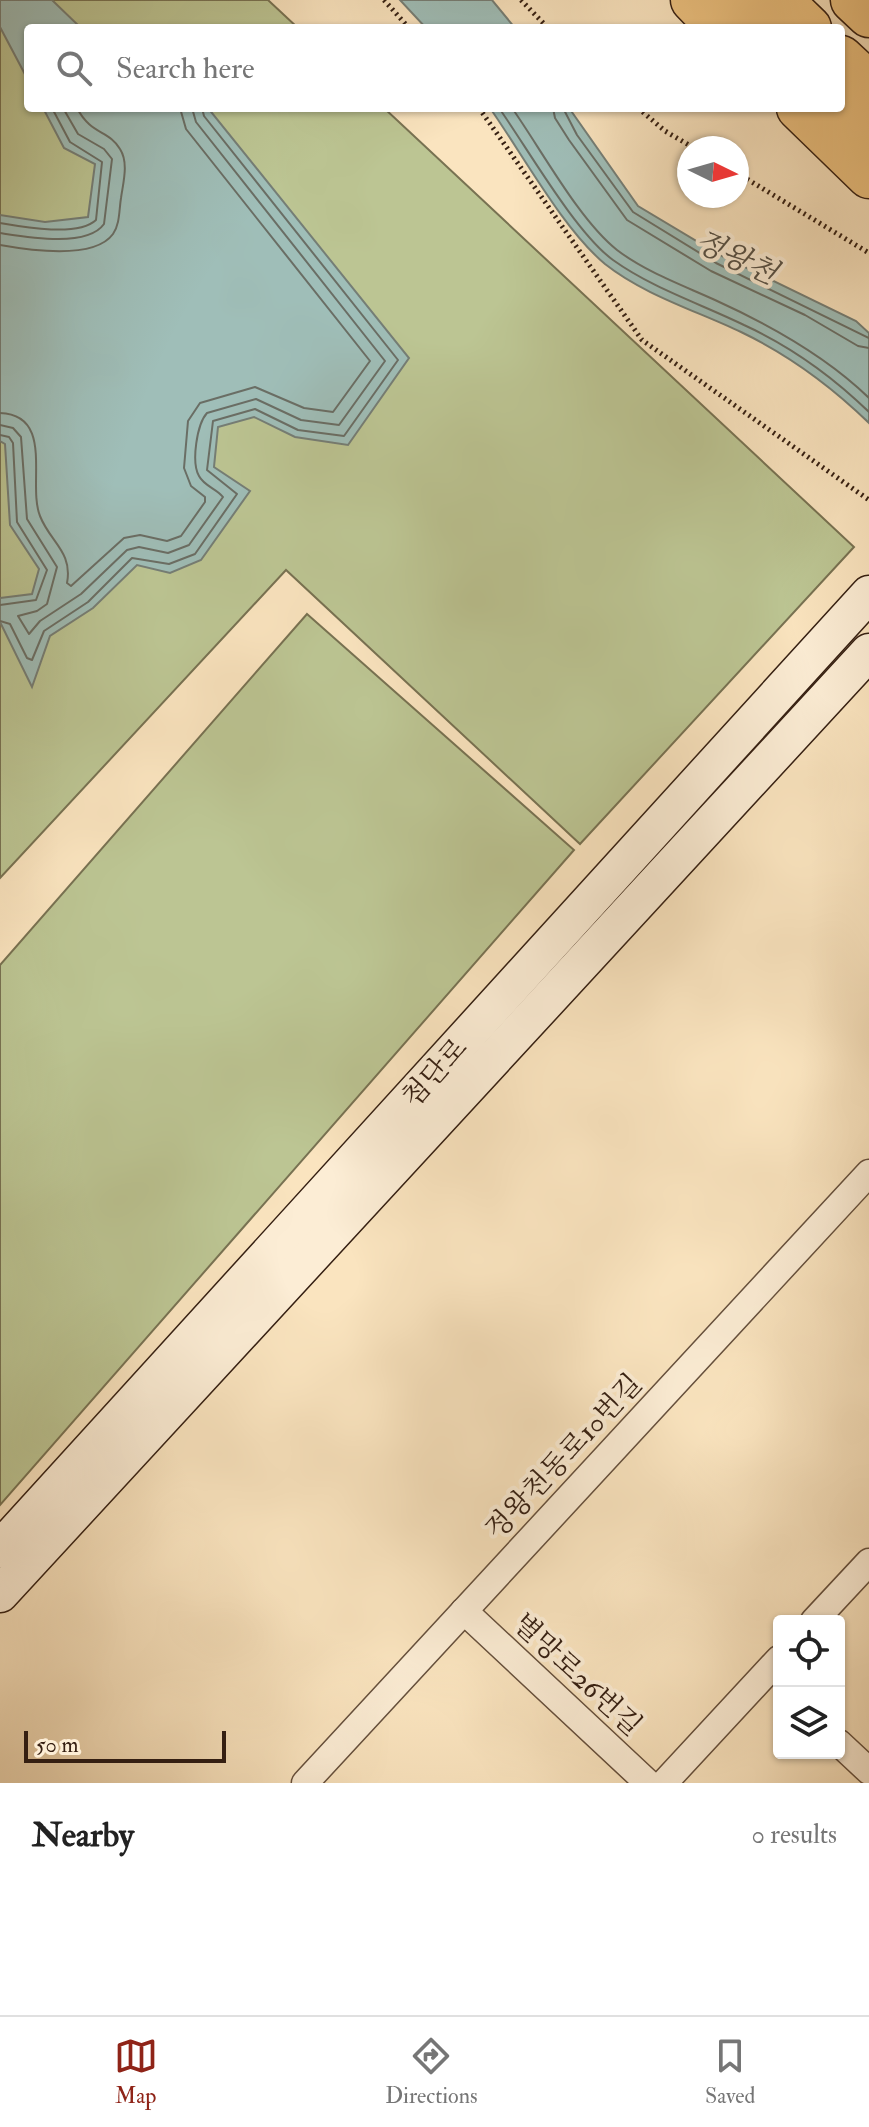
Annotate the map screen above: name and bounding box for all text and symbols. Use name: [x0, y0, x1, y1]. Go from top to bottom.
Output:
search box: [24, 24, 845, 112]
icon: search: [52, 46, 96, 90]
text: Search here: [116, 50, 255, 87]
north arrow: [677, 136, 749, 208]
water label: 정왕천: [689, 222, 785, 293]
street label: 첨단로: [395, 1031, 475, 1115]
street label: 정왕천동로10번길: [478, 1367, 650, 1547]
street label: 별망로26번길: [505, 1607, 649, 1744]
map controls: [773, 1615, 845, 1759]
button: locate: [773, 1615, 845, 1687]
button: layers: [773, 1687, 845, 1759]
scale bar: [24, 1727, 226, 1763]
text: 50 m: [36, 1731, 78, 1759]
text: Nearby: [32, 1814, 134, 1857]
text: 0 results: [752, 1819, 837, 1851]
tab: Map: [114, 2034, 158, 2110]
tab: Directions: [385, 2034, 478, 2110]
tab: Saved: [705, 2034, 755, 2110]

